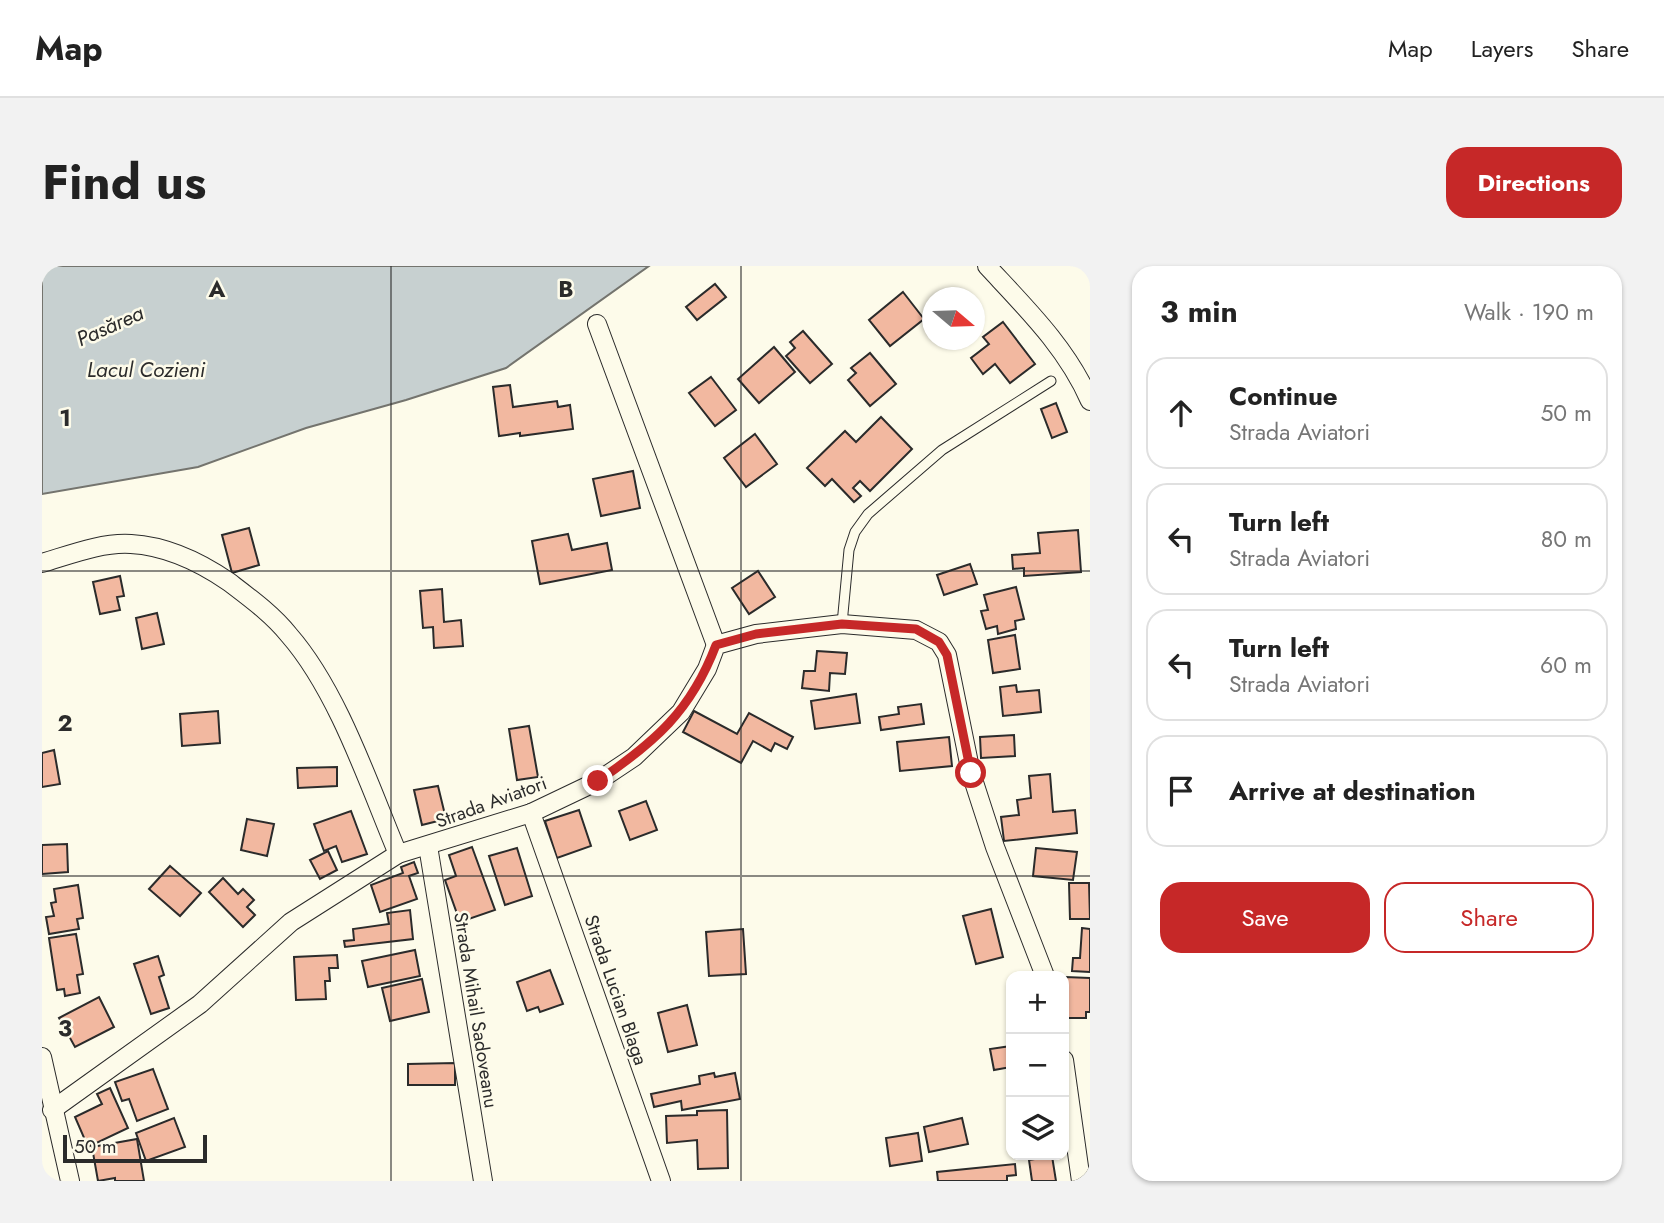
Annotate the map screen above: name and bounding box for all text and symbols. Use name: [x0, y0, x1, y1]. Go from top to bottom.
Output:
text: Map: [35, 25, 103, 72]
text: Map: [1388, 31, 1433, 66]
text: Layers: [1471, 31, 1533, 66]
text: Share: [1571, 31, 1629, 66]
text: Find us: [42, 147, 206, 217]
button: Directions: [1446, 147, 1622, 218]
text: A: [208, 272, 226, 306]
text: B: [558, 272, 574, 306]
north arrow: [922, 287, 985, 350]
text: 3 min: [1160, 290, 1238, 333]
text: Walk · 190 m: [1464, 295, 1594, 329]
water label: Pasărea: [72, 298, 149, 354]
water label: Lacul Cozieni: [87, 355, 206, 385]
text: Continue: [1229, 377, 1338, 415]
icon: ahead: [1162, 394, 1200, 432]
text: 50 m: [1540, 396, 1592, 430]
text: 1: [59, 401, 71, 435]
text: Strada Aviatori: [1229, 415, 1370, 449]
text: Turn left: [1229, 503, 1329, 541]
icon: left: [1162, 520, 1200, 558]
text: 80 m: [1541, 522, 1592, 556]
text: Strada Aviatori: [1229, 541, 1370, 575]
text: Turn left: [1229, 629, 1329, 667]
icon: left: [1162, 646, 1200, 684]
text: 60 m: [1540, 648, 1592, 682]
text: Strada Aviatori: [1229, 667, 1370, 701]
text: 2: [57, 706, 73, 740]
route start: [955, 757, 986, 788]
route end: [582, 765, 613, 796]
street label: Strada Aviatori: [432, 769, 550, 835]
icon: arrive: [1162, 772, 1200, 810]
text: Arrive at destination: [1229, 772, 1476, 810]
button: Save: [1160, 882, 1370, 953]
button: Share: [1384, 882, 1594, 953]
street label: Strada Mihail Sadoveanu: [447, 910, 505, 1110]
street label: Strada Lucian Blaga: [578, 911, 654, 1069]
map controls: [1006, 971, 1069, 1160]
button: +: [1006, 971, 1069, 1034]
text: 3: [58, 1011, 72, 1045]
button: −: [1006, 1034, 1069, 1097]
button: layers: [1006, 1097, 1069, 1160]
scale bar: [63, 1132, 206, 1164]
text: 50 m: [74, 1133, 117, 1160]

